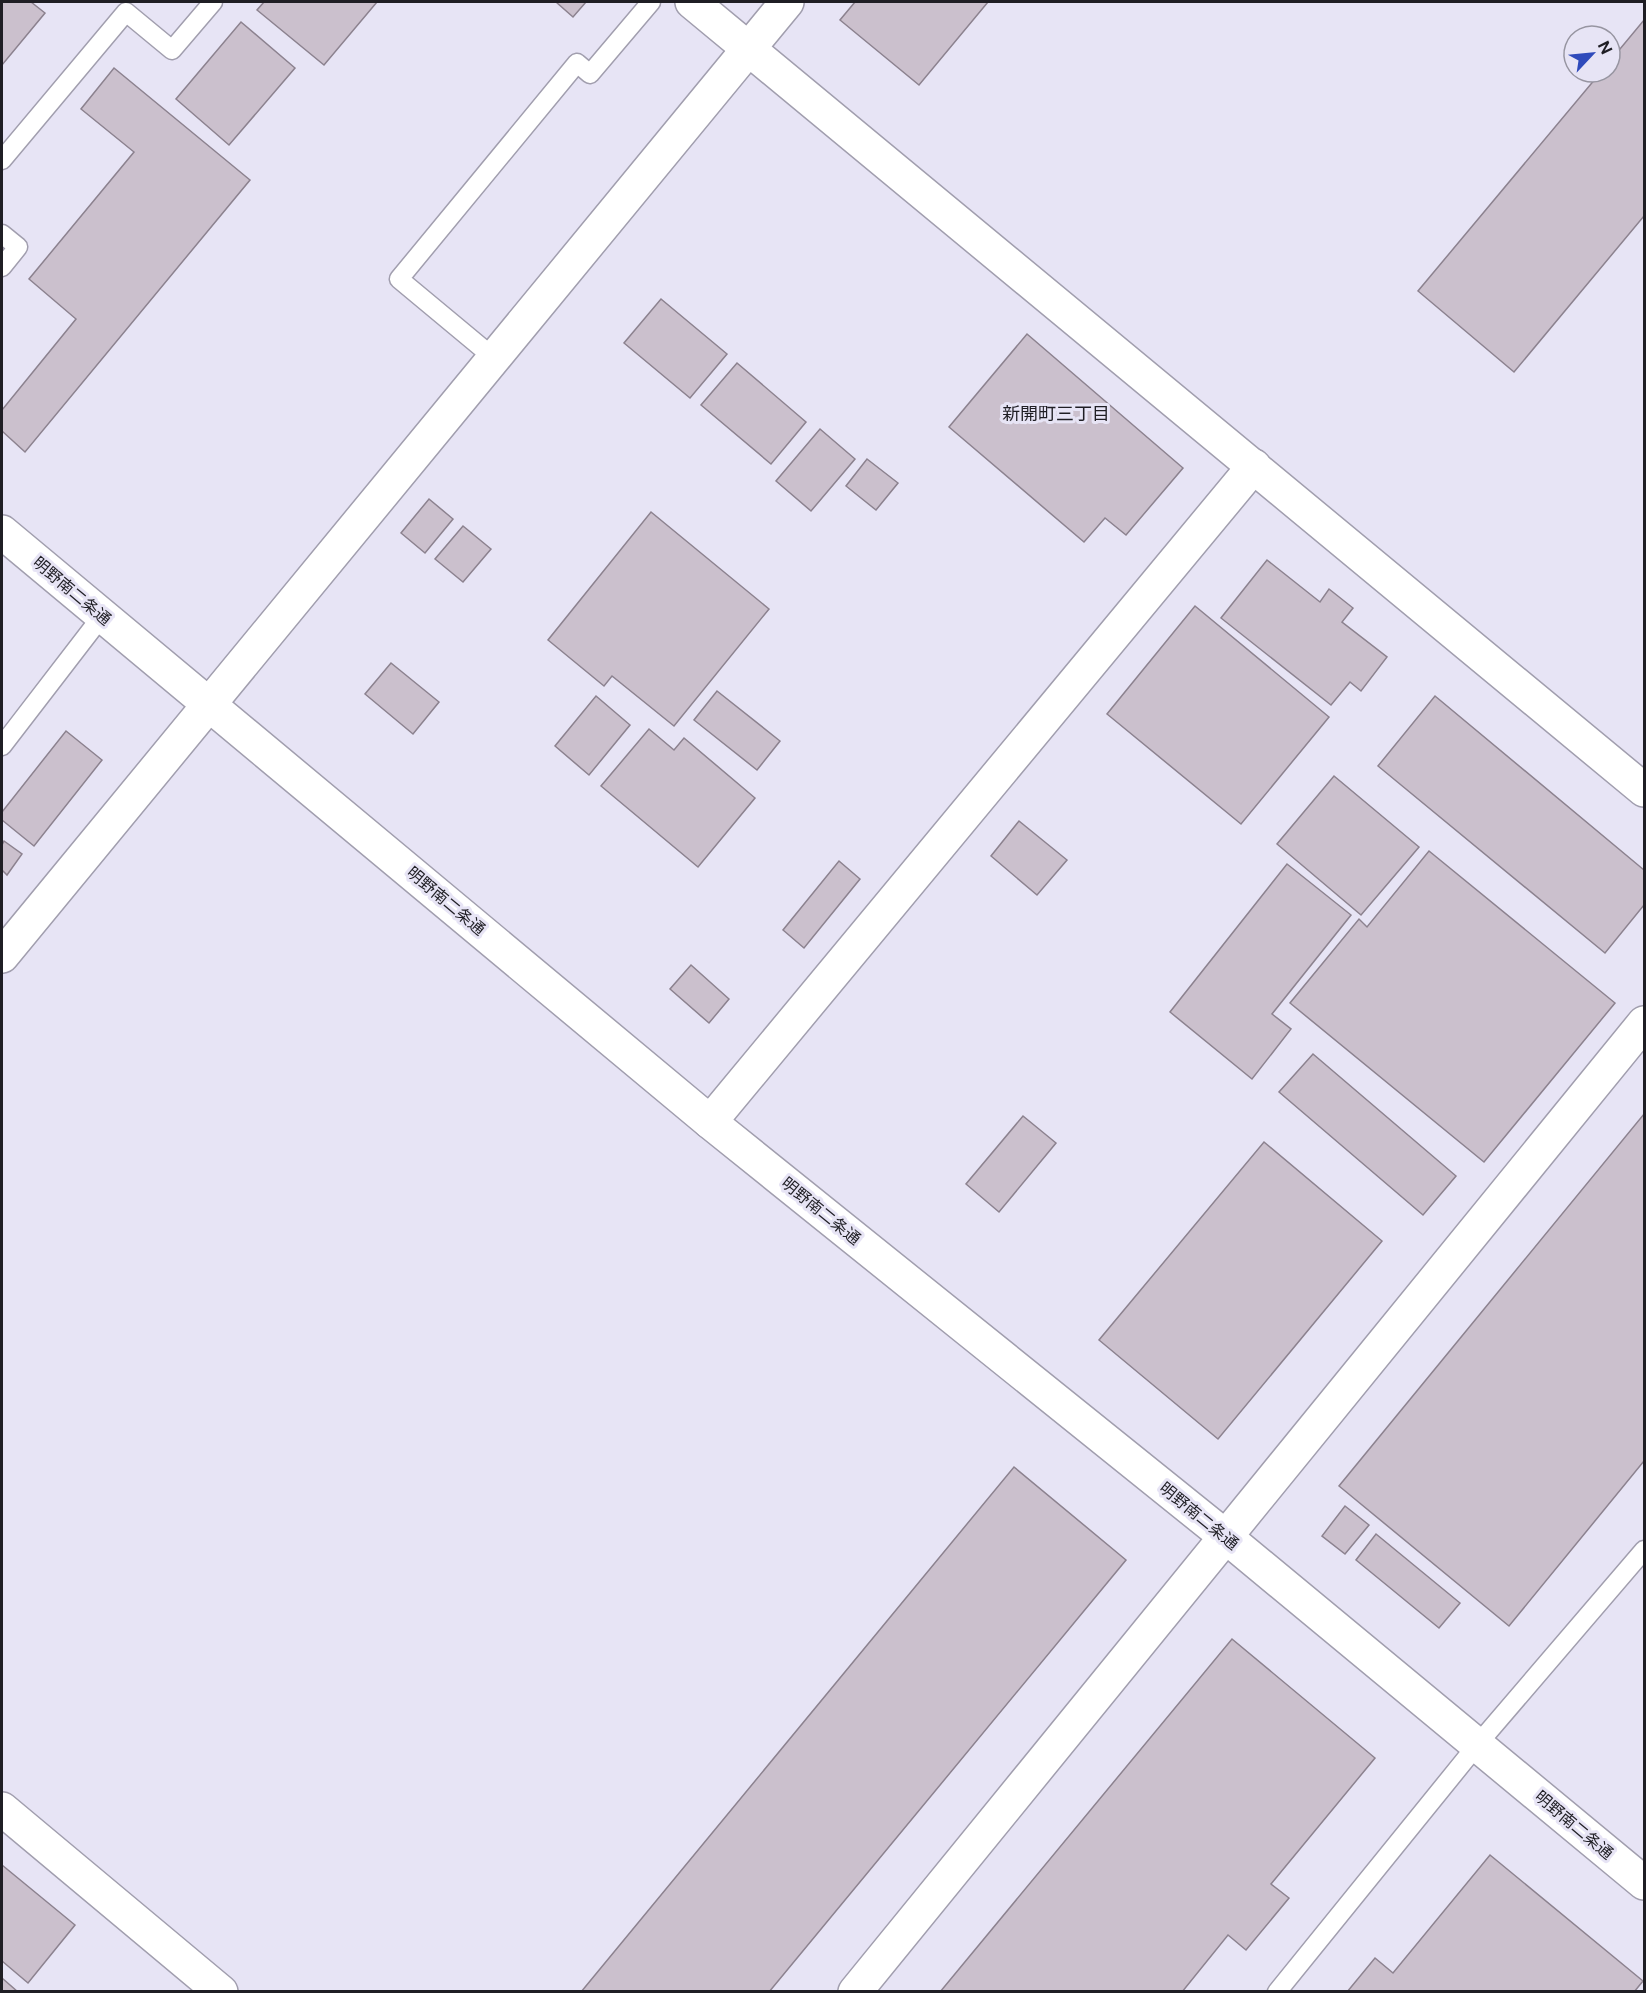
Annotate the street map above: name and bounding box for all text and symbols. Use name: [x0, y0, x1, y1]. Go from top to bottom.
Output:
north arrow: [1562, 24, 1622, 84]
text: N: [1594, 38, 1616, 57]
district label: 新開町三丁目: [1002, 403, 1110, 424]
street label: 明野南二条通: [29, 553, 115, 629]
street label: 明野南二条通: [403, 863, 489, 939]
street label: 明野南二条通: [778, 1173, 864, 1249]
street label: 明野南二条通: [1156, 1478, 1242, 1554]
street label: 明野南二条通: [1531, 1787, 1617, 1863]

